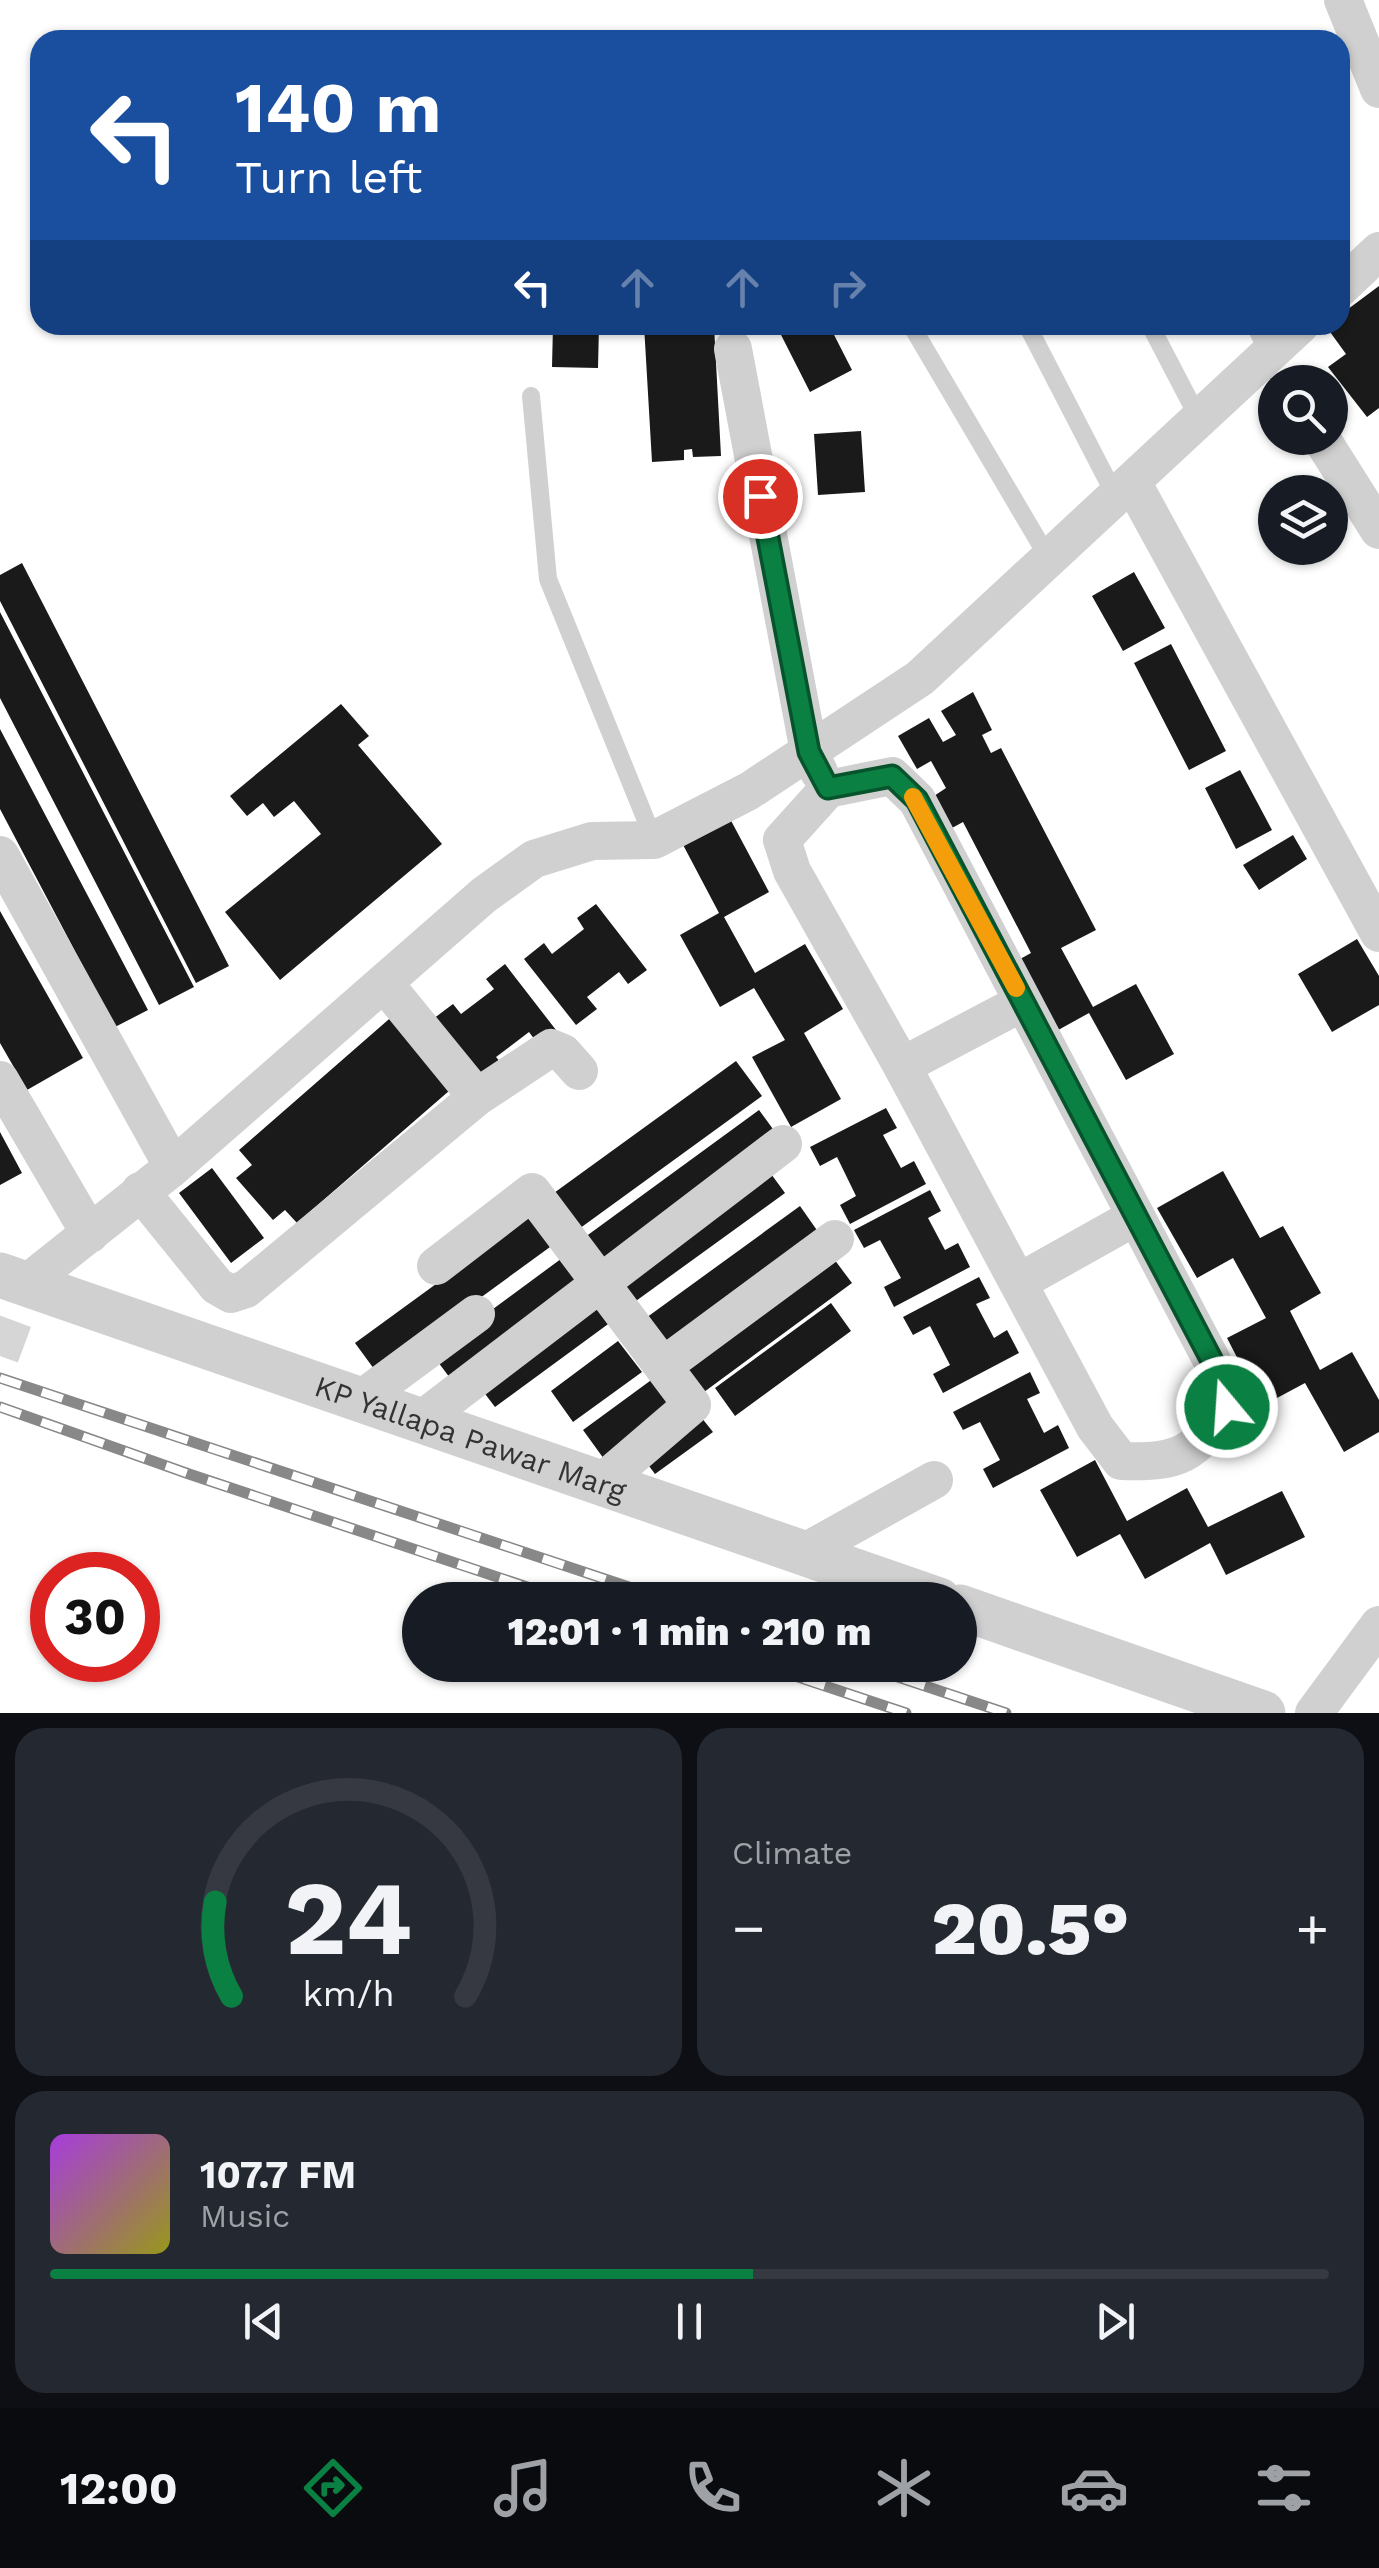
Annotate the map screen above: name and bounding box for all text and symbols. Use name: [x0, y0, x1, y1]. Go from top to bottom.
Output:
text: 140 m: [235, 67, 441, 149]
icon: left: [70, 70, 200, 200]
text: Turn left: [235, 151, 422, 204]
icon: left: [505, 260, 560, 315]
icon: ahead: [610, 260, 665, 315]
icon: ahead: [715, 260, 770, 315]
icon: right: [820, 260, 875, 315]
map controls: [1258, 365, 1348, 565]
button: search: [1258, 365, 1348, 455]
pin: [718, 454, 803, 539]
icon: arrive: [733, 469, 788, 524]
button: layers: [1258, 475, 1348, 565]
position arrow: [1175, 1355, 1279, 1459]
street label: KP Yallapa Pawar Marg: [310, 1368, 631, 1508]
speed limit sign: 30: [30, 1552, 160, 1682]
text: 12:01 · 1 min · 210 m: [508, 1610, 871, 1654]
text: Climate: [732, 1834, 852, 1872]
text: 24: [285, 1857, 412, 1979]
text: 20.5°: [932, 1884, 1129, 1972]
text: −: [732, 1896, 765, 1960]
text: +: [1296, 1896, 1329, 1960]
text: km/h: [302, 1973, 395, 2015]
text: 107.7 FM: [200, 2153, 356, 2197]
text: Music: [200, 2197, 290, 2235]
icon: previous: [236, 2294, 291, 2349]
icon: pause: [662, 2294, 717, 2349]
icon: next: [1088, 2294, 1143, 2349]
icon: directions: [298, 2453, 368, 2523]
icon: music: [488, 2453, 558, 2523]
icon: phone: [678, 2453, 748, 2523]
icon: climate: [869, 2453, 939, 2523]
icon: car: [1059, 2453, 1129, 2523]
icon: filters: [1249, 2453, 1319, 2523]
text: 12:00: [60, 2462, 178, 2515]

